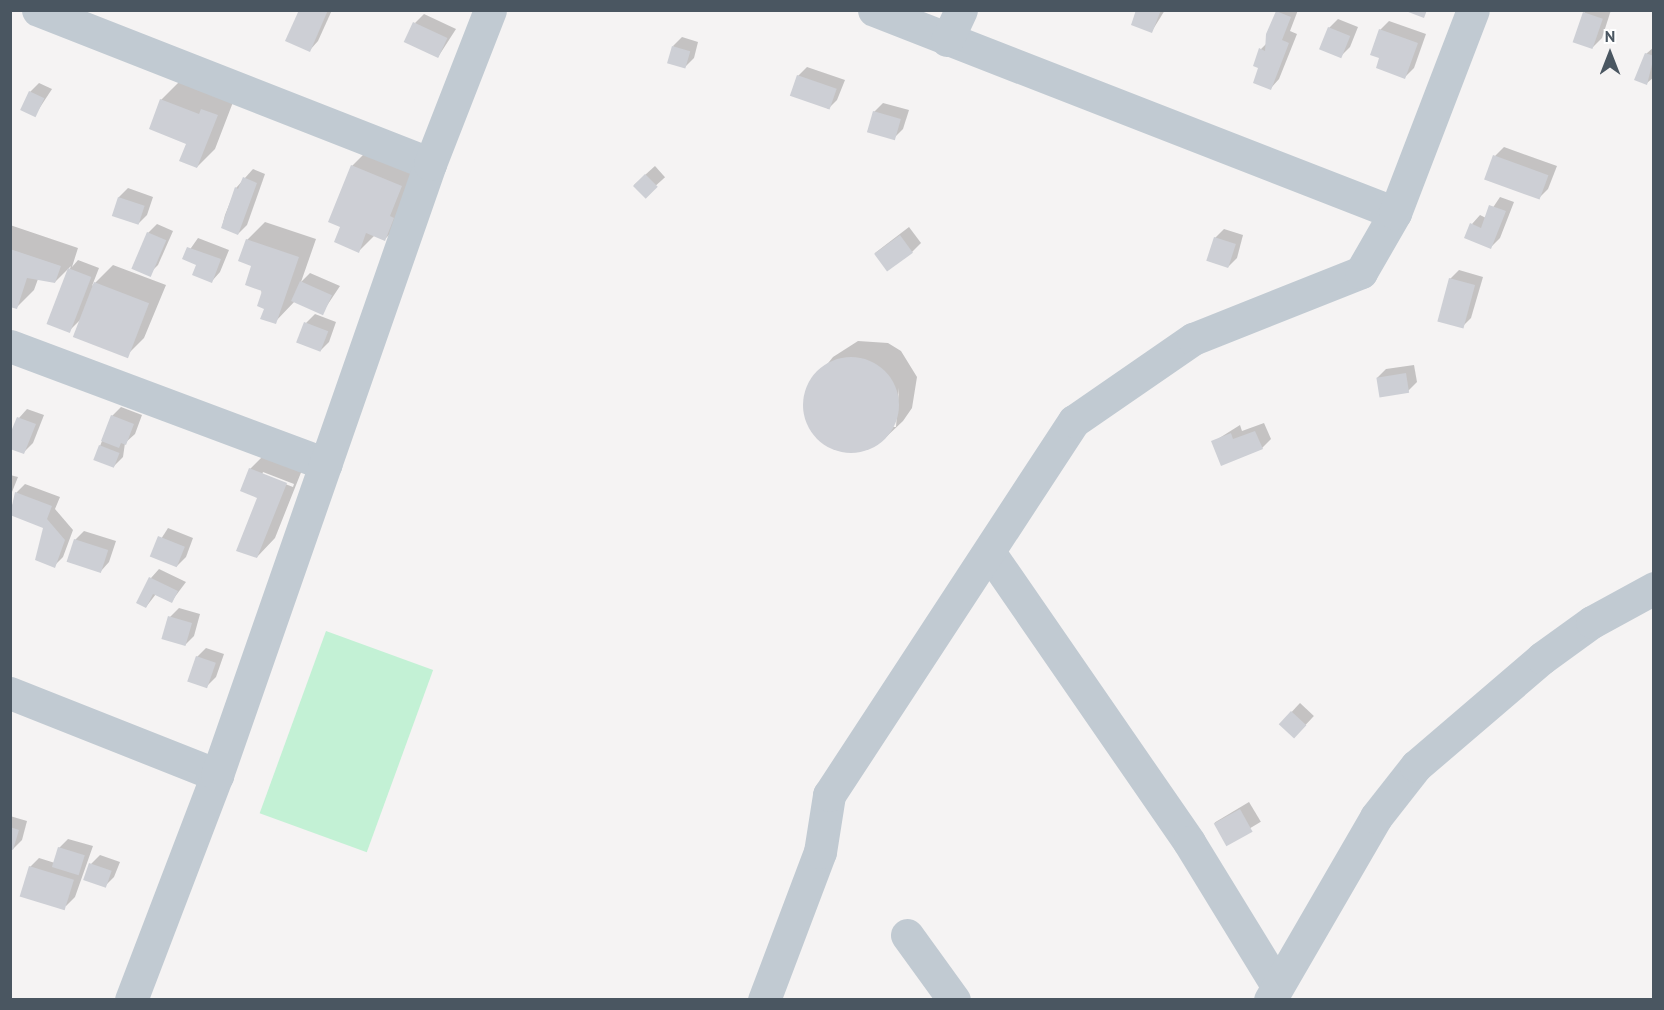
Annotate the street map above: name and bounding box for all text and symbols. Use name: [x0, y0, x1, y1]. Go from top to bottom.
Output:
north arrow: [1580, 24, 1640, 84]
text: N: [1605, 26, 1615, 46]

